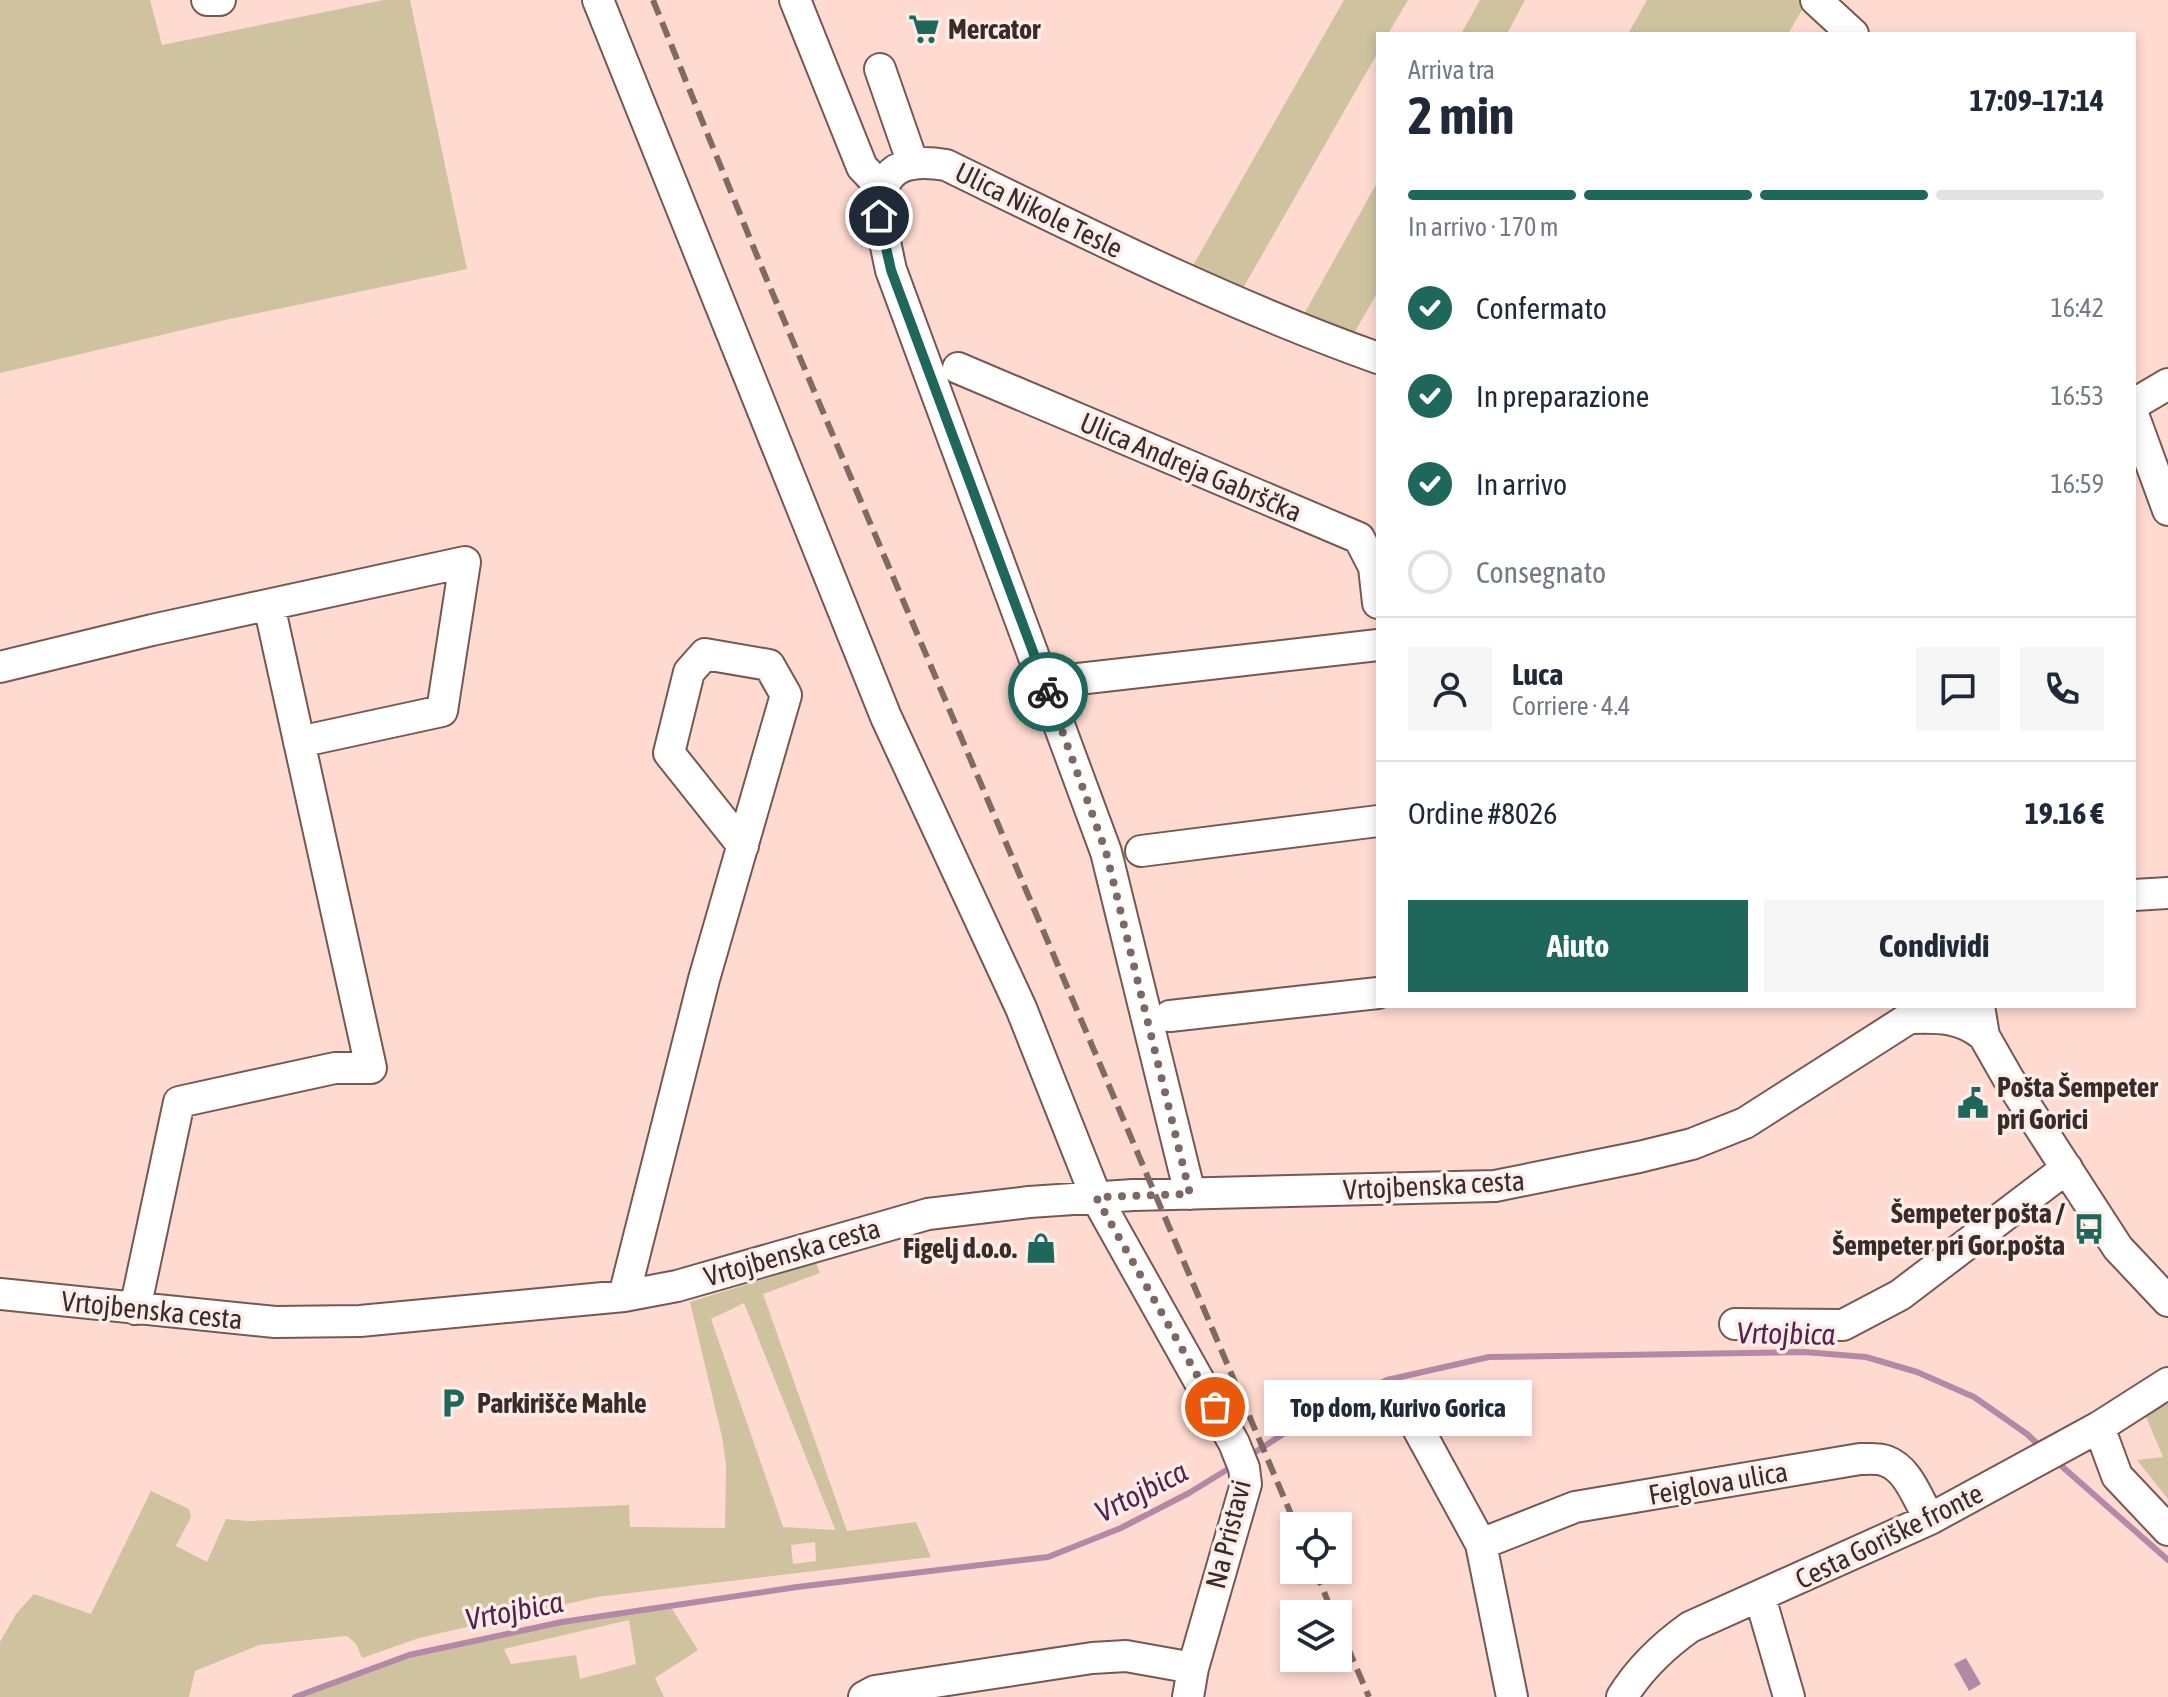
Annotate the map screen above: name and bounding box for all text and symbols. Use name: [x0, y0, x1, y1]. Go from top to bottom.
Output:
supermarket icon: Mercator: [907, 12, 941, 46]
place label: Mercator: [948, 13, 1041, 45]
text: Arriva tra: [1408, 55, 1495, 85]
text: 17:09–17:14: [1969, 83, 2104, 117]
text: 2 min: [1408, 85, 1514, 145]
street label: Ulica Nikole Tesle: [950, 156, 1128, 264]
pin: [845, 182, 913, 250]
icon: home: [857, 194, 901, 238]
text: In arrivo · 170 m: [1408, 212, 1559, 242]
icon: check: [1408, 286, 1452, 330]
text: Confermato: [1476, 291, 1607, 325]
text: 16:42: [2050, 293, 2104, 323]
icon: check: [1408, 374, 1452, 418]
text: In preparazione: [1476, 379, 1649, 413]
text: 16:53: [2050, 381, 2104, 411]
street label: Ulica Andreja Gabrščka: [1075, 406, 1307, 528]
icon: check: [1408, 462, 1452, 506]
text: In arrivo: [1476, 467, 1567, 501]
text: 16:59: [2050, 469, 2104, 499]
text: Consegnato: [1476, 555, 1606, 589]
button: person: [1408, 647, 1492, 731]
button: chat: [1916, 647, 2000, 731]
button: phone: [2020, 647, 2104, 731]
courier: [1008, 652, 1088, 732]
text: Luca: [1512, 657, 1563, 691]
icon: bike: [1026, 670, 1070, 714]
text: Corriere · 4.4: [1512, 691, 1630, 721]
text: Ordine #8026: [1408, 796, 1557, 830]
text: 19.16 €: [2025, 796, 2104, 830]
button: Aiuto: [1408, 900, 1748, 992]
button: Condividi: [1764, 900, 2104, 992]
place label: Pošta Šempeter pri Gorici: [1997, 1071, 2159, 1135]
public building icon: Pošta Šempeter pri Gorici: [1956, 1086, 1990, 1120]
street label: Vrtojbenska cesta: [1342, 1164, 1526, 1206]
place label: Šempeter pošta / Šempeter pri Gor.pošta: [1832, 1197, 2066, 1261]
street label: Vrtojbenska cesta: [700, 1212, 884, 1292]
bus stop icon: Šempeter pošta / Šempeter pri Gor.pošta: [2072, 1212, 2106, 1246]
shop icon: Figelj d.o.o.: [1024, 1231, 1058, 1265]
place label: Figelj d.o.o.: [903, 1232, 1017, 1264]
street label: Vrtojbenska cesta: [60, 1285, 244, 1335]
water label: Vrtojbica: [1736, 1315, 1836, 1351]
pin: [1181, 1373, 1249, 1441]
callout: Top dom, Kurivo Gorica: [1263, 1379, 1531, 1435]
icon: bag: [1193, 1385, 1237, 1429]
parking icon: Parkirišče Mahle: [436, 1386, 470, 1420]
place label: Parkirišče Mahle: [477, 1387, 647, 1419]
text: Top dom, Kurivo Gorica: [1290, 1393, 1506, 1423]
water label: Vrtojbica: [1089, 1453, 1193, 1529]
street label: Feiglova ulica: [1646, 1455, 1790, 1511]
street label: Na Pristavi: [1199, 1476, 1257, 1592]
street label: Cesta Goriške fronte: [1790, 1477, 1988, 1595]
map controls: [1280, 1512, 1352, 1672]
button: locate: [1280, 1512, 1352, 1584]
water label: Vrtojbica: [462, 1584, 566, 1636]
button: layers: [1280, 1600, 1352, 1672]

